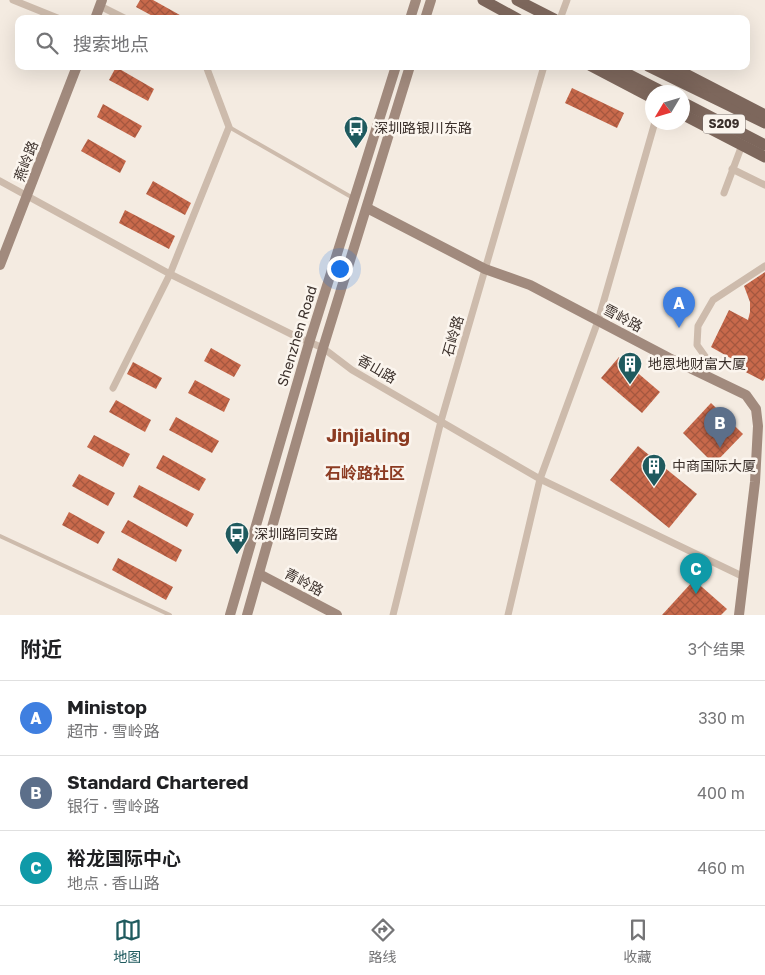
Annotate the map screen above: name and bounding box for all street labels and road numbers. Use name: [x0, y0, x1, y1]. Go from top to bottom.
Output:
road number: S209: [703, 115, 745, 134]
street label: 燕岭路: [10, 138, 41, 183]
street label: Shenzhen Road: [273, 283, 320, 388]
street label: 雪岭路: [601, 300, 646, 335]
street label: 石岭路: [439, 313, 466, 358]
street label: 香山路: [355, 351, 400, 386]
street label: 青岭路: [282, 564, 327, 599]

